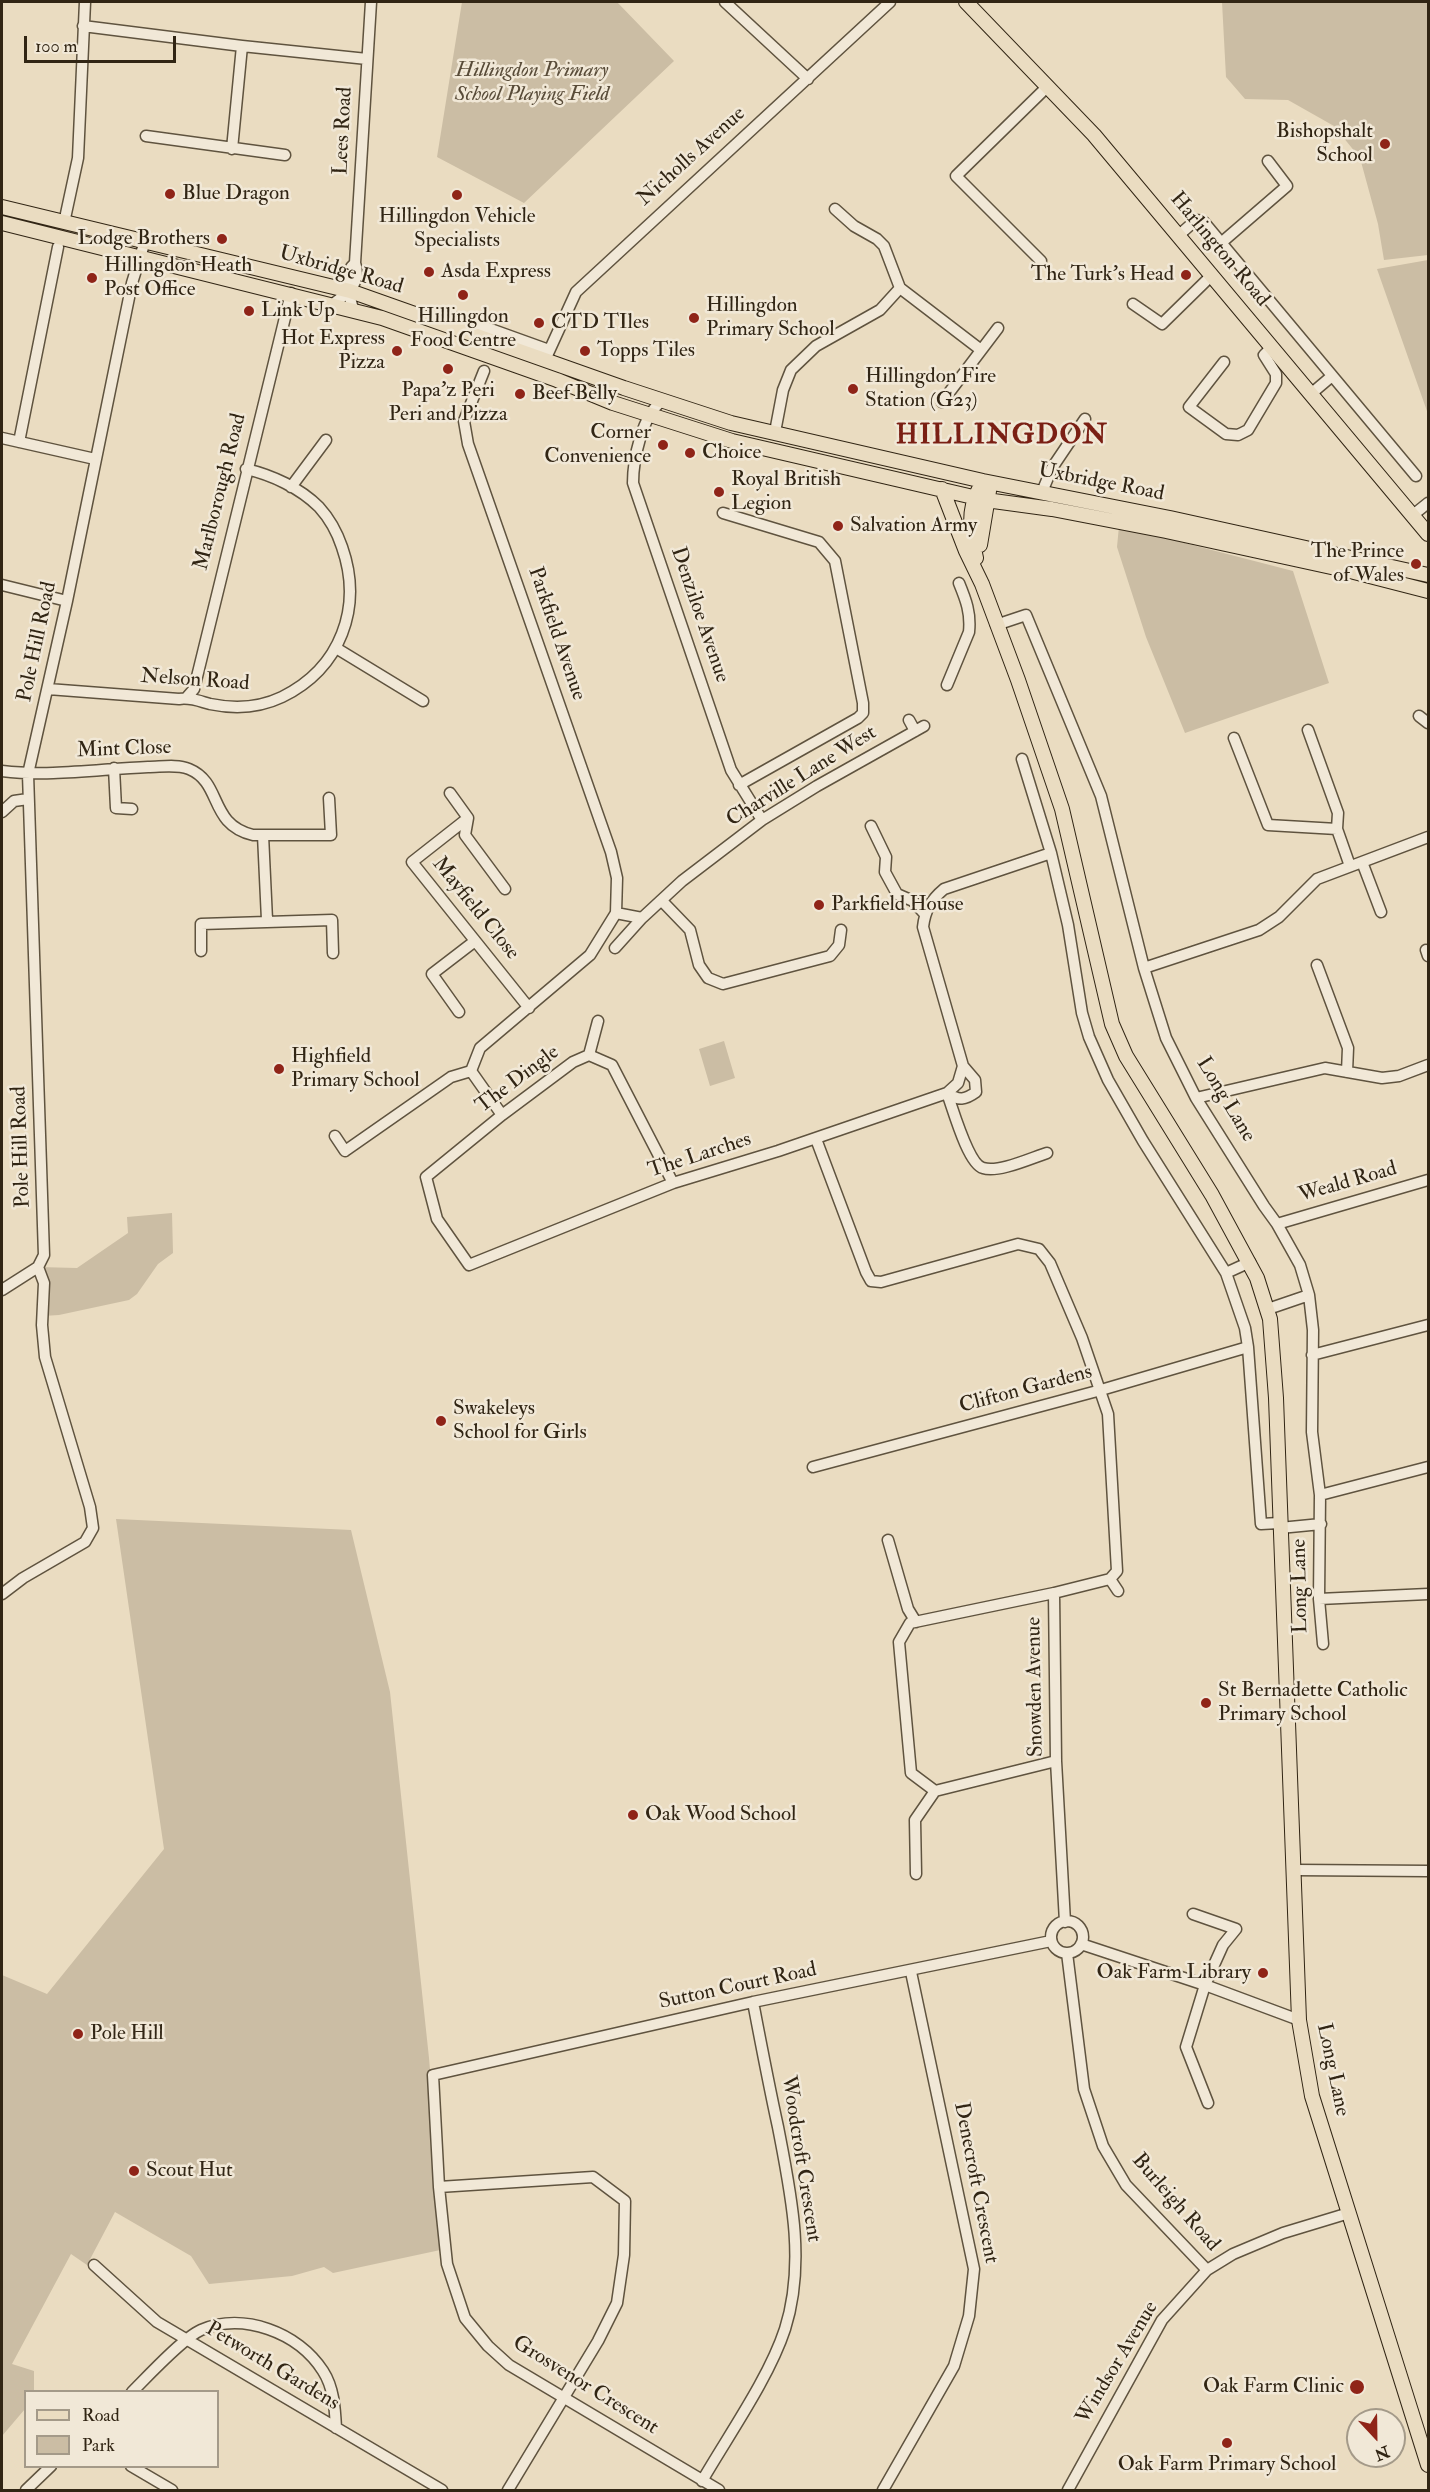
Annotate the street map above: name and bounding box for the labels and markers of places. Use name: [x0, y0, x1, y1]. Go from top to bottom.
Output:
place label: Bishopshalt School: [1276, 119, 1373, 169]
marker: Bishopshalt School: [1378, 137, 1392, 151]
place label: Blue Dragon: [182, 181, 290, 207]
marker: Blue Dragon: [163, 187, 177, 201]
marker: Hillingdon Vehicle Specialists: [450, 188, 464, 202]
place label: Hillingdon Vehicle Specialists: [379, 204, 535, 254]
place label: Lodge Brothers: [78, 226, 210, 252]
marker: Lodge Brothers: [215, 232, 229, 246]
place label: Hillingdon Heath Post Office: [104, 253, 252, 303]
place label: Asda Express: [441, 259, 551, 285]
place label: The Turk's Head: [1031, 262, 1174, 288]
marker: Asda Express: [422, 265, 436, 279]
marker: The Turk's Head: [1179, 268, 1193, 282]
marker: Hillingdon Heath Post Office: [85, 271, 99, 285]
marker: Hillingdon Food Centre: [456, 288, 470, 302]
place label: Hillingdon Primary School: [706, 293, 835, 343]
place label: Link Up: [261, 298, 335, 324]
marker: Link Up: [242, 304, 256, 318]
place label: Hillingdon Food Centre: [410, 304, 516, 354]
place label: CTD TIles: [551, 310, 649, 336]
marker: Hillingdon Primary School: [687, 311, 701, 325]
marker: CTD TIles: [532, 316, 546, 330]
place label: Hot Express Pizza: [281, 326, 385, 376]
place label: Topps Tiles: [597, 338, 695, 364]
marker: Hot Express Pizza: [390, 344, 404, 358]
marker: Topps Tiles: [578, 344, 592, 358]
marker: Papa'z Peri Peri and Pizza: [441, 362, 455, 376]
place label: Hillingdon Fire Station (G23): [865, 364, 996, 414]
place label: Papa'z Peri Peri and Pizza: [388, 378, 508, 428]
place label: Beef Belly: [532, 381, 617, 407]
marker: Hillingdon Fire Station (G23): [846, 382, 860, 396]
marker: Beef Belly: [513, 387, 527, 401]
place label: Corner Convenience: [544, 420, 651, 470]
marker: Corner Convenience: [656, 438, 670, 452]
place label: Choice: [702, 440, 761, 466]
marker: Choice: [683, 446, 697, 460]
place label: Royal British Legion: [731, 467, 841, 517]
marker: Royal British Legion: [712, 485, 726, 499]
place label: Salvation Army: [850, 513, 977, 539]
marker: Salvation Army: [831, 519, 845, 533]
place label: The Prince of Wales: [1311, 539, 1404, 589]
marker: The Prince of Wales: [1409, 557, 1423, 571]
place label: Parkfield House: [831, 892, 963, 918]
marker: Parkfield House: [812, 898, 826, 912]
place label: Highfield Primary School: [291, 1044, 420, 1094]
marker: Highfield Primary School: [272, 1062, 286, 1076]
place label: Swakeleys School for Girls: [453, 1396, 587, 1446]
marker: Swakeleys School for Girls: [434, 1414, 448, 1428]
place label: St Bernadette Catholic Primary School: [1218, 1678, 1408, 1728]
marker: St Bernadette Catholic Primary School: [1199, 1696, 1213, 1710]
place label: Oak Wood School: [645, 1802, 796, 1828]
marker: Oak Wood School: [626, 1808, 640, 1822]
place label: Oak Farm Library: [1097, 1960, 1251, 1986]
marker: Oak Farm Library: [1256, 1966, 1270, 1980]
place label: Pole Hill: [90, 2021, 164, 2047]
marker: Pole Hill: [71, 2027, 85, 2041]
place label: Scout Hut: [146, 2158, 233, 2184]
marker: Scout Hut: [127, 2164, 141, 2178]
place label: Oak Farm Clinic: [1203, 2374, 1344, 2400]
marker: Oak Farm Clinic: [1348, 2378, 1366, 2396]
marker: Oak Farm Primary School: [1220, 2436, 1234, 2450]
place label: Oak Farm Primary School: [1118, 2452, 1336, 2478]

